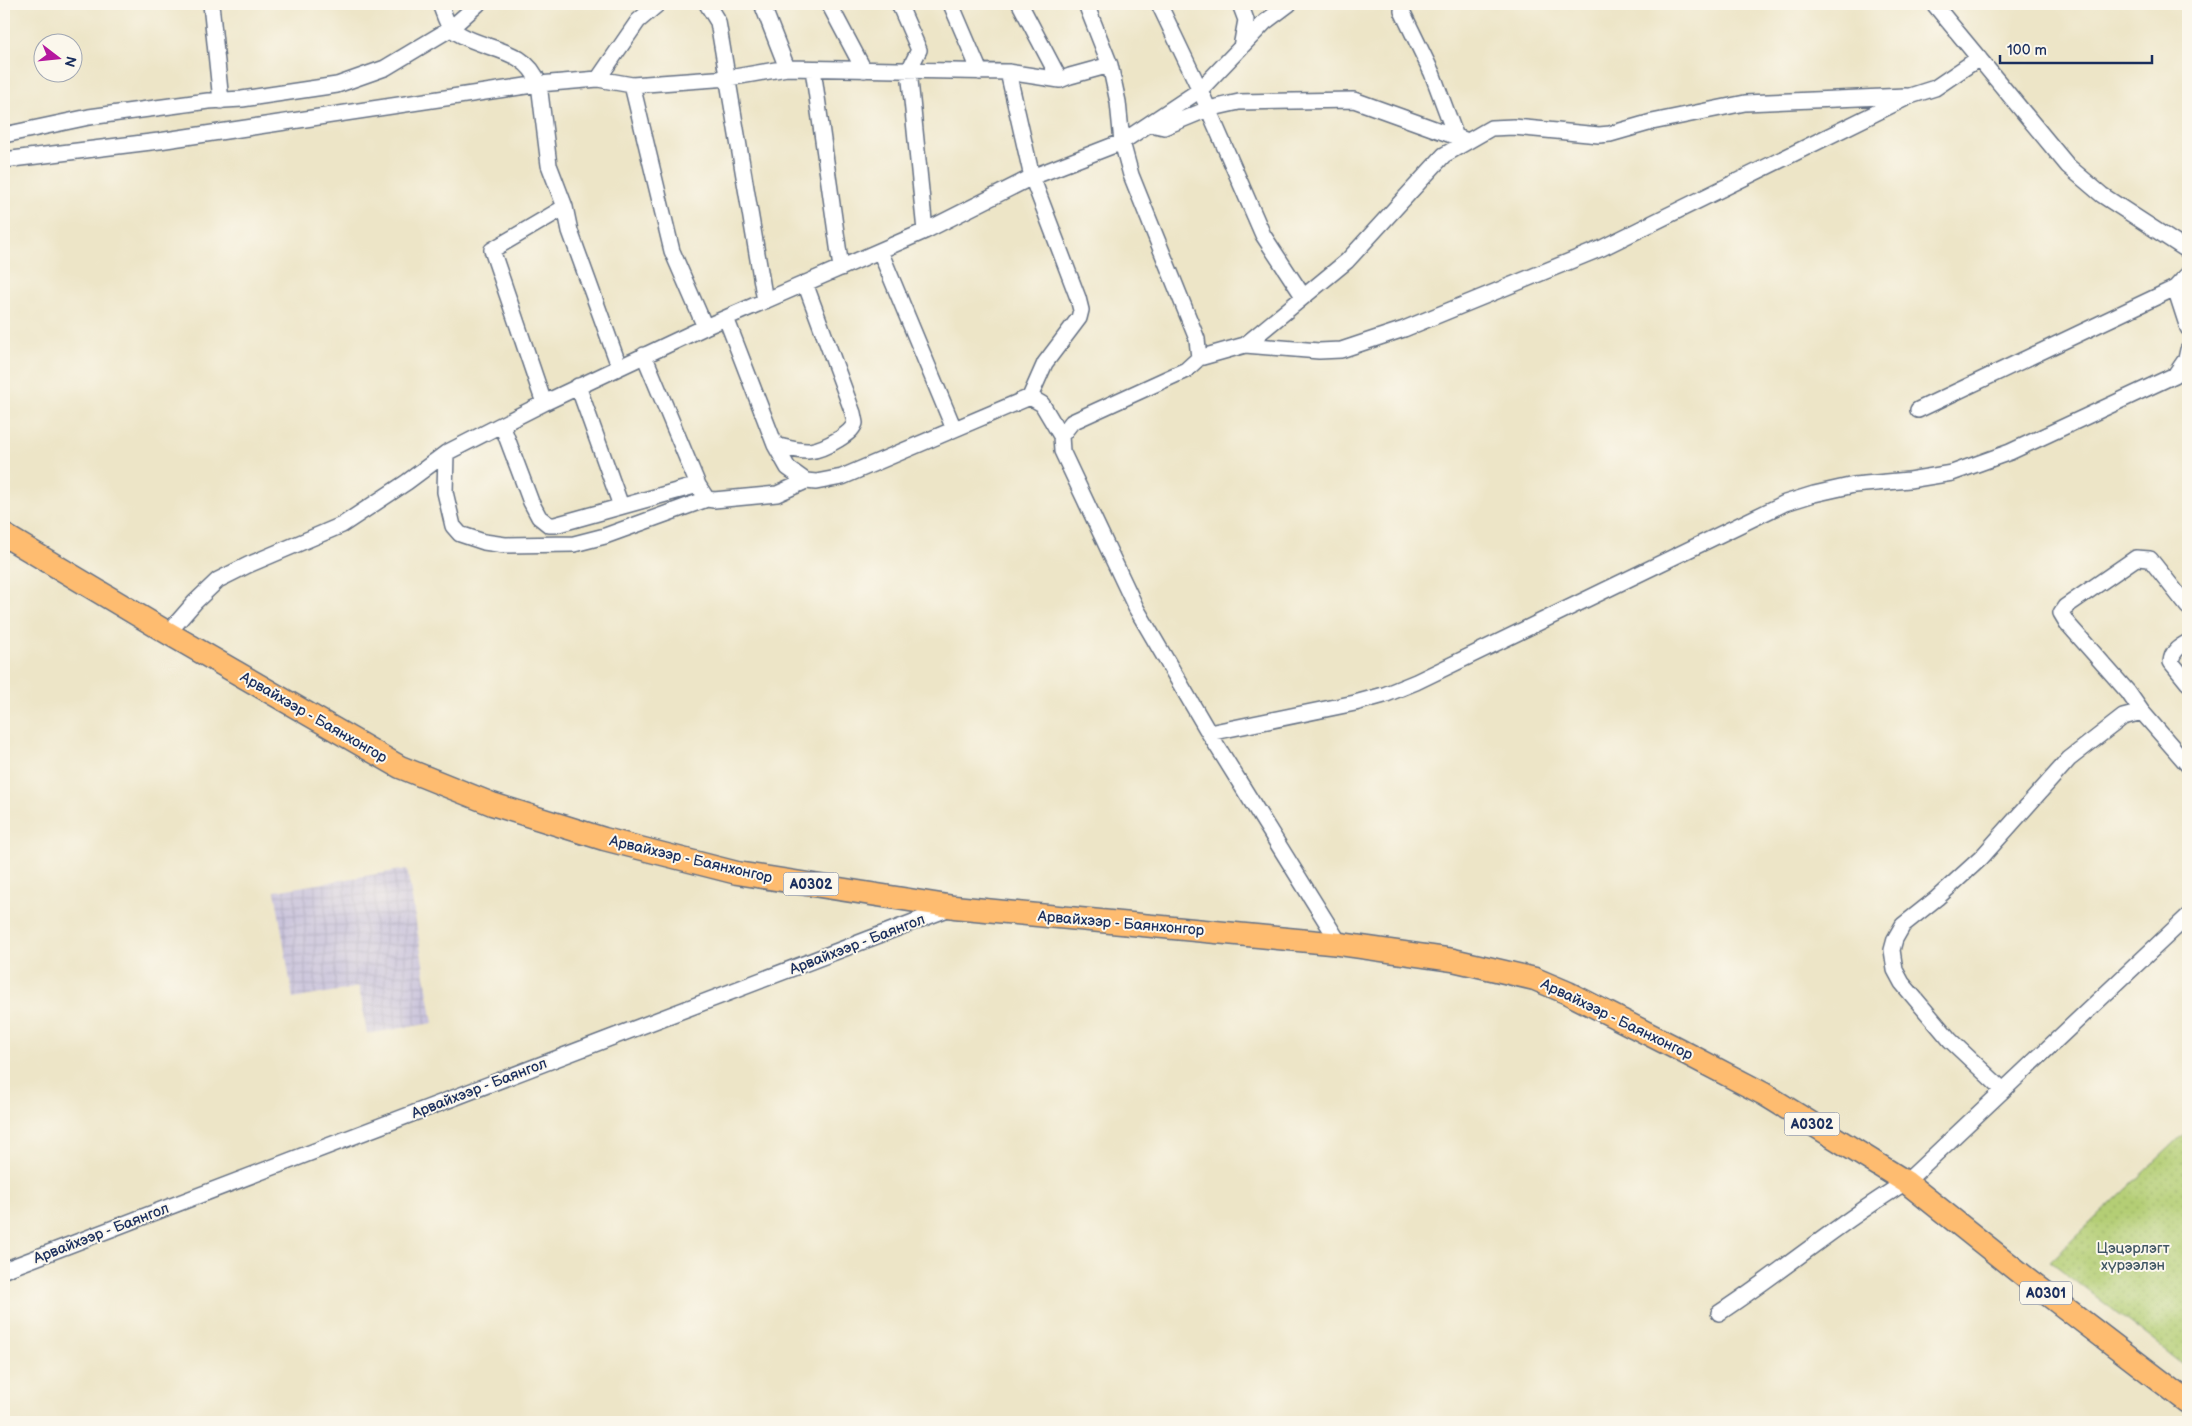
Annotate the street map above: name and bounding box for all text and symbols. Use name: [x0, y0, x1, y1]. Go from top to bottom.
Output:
north arrow: [32, 32, 82, 82]
scale bar: [2000, 32, 2152, 64]
text: 100 m: [2007, 41, 2047, 60]
text: N: [60, 54, 80, 69]
street label: Арвайхээр - Баянхонгор: [236, 667, 391, 768]
street label: Арвайхээр - Баянхонгор: [607, 831, 775, 888]
road number: A0302: [784, 872, 838, 896]
street label: Арвайхээр - Баянхонгор: [1036, 907, 1205, 940]
street label: Арвайхээр - Баянгол: [786, 910, 928, 979]
street label: Арвайхээр - Баянхонгор: [1537, 974, 1696, 1065]
street label: Арвайхээр - Баянгол: [408, 1054, 550, 1123]
road number: A0302: [1784, 1112, 1840, 1136]
street label: Арвайхээр - Баянгол: [30, 1199, 172, 1268]
park label: Цэцэрлэгт хүрээлэн: [2096, 1239, 2170, 1275]
road number: A0301: [2020, 1282, 2072, 1305]

